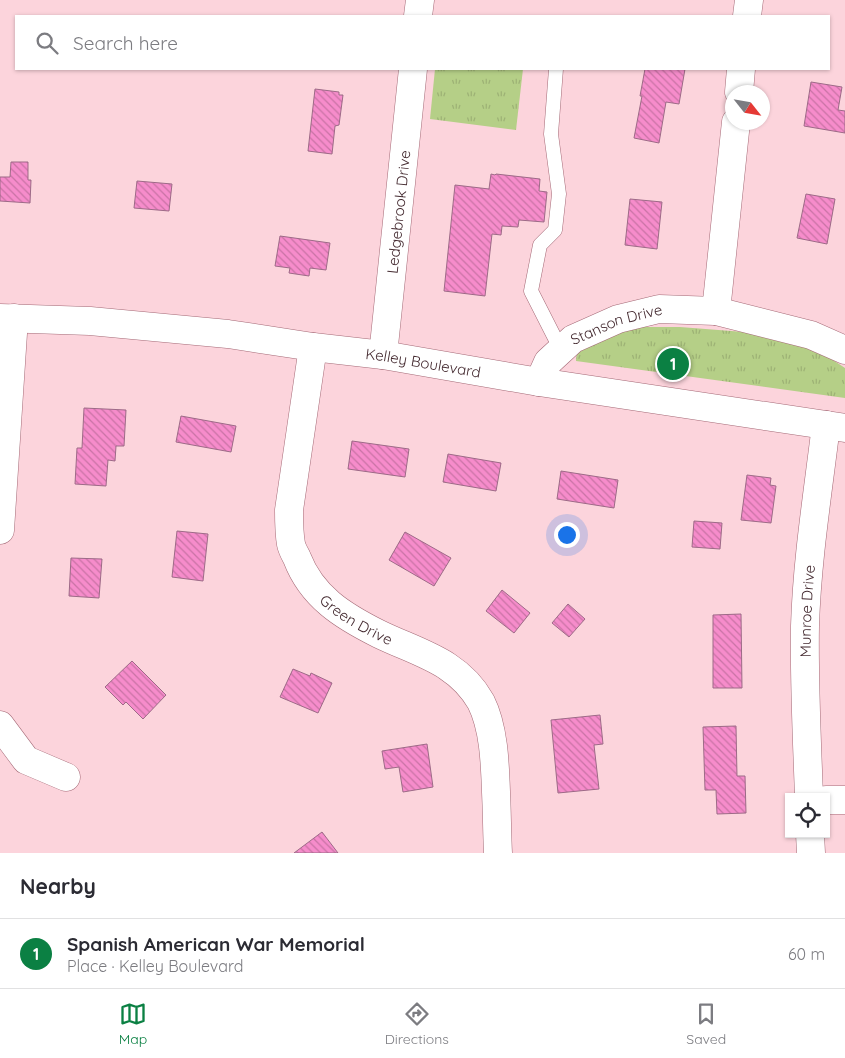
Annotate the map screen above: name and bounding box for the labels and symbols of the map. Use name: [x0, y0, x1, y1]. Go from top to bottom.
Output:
north arrow: [725, 85, 770, 130]
street label: Ledgebrook Drive: [382, 149, 414, 274]
street label: Stanson Drive: [567, 299, 664, 349]
street label: Kelley Boulevard: [365, 344, 482, 381]
pin: 1: [657, 345, 689, 383]
your location: [554, 522, 580, 548]
street label: Munroe Drive: [795, 564, 818, 658]
street label: Green Drive: [316, 590, 396, 649]

